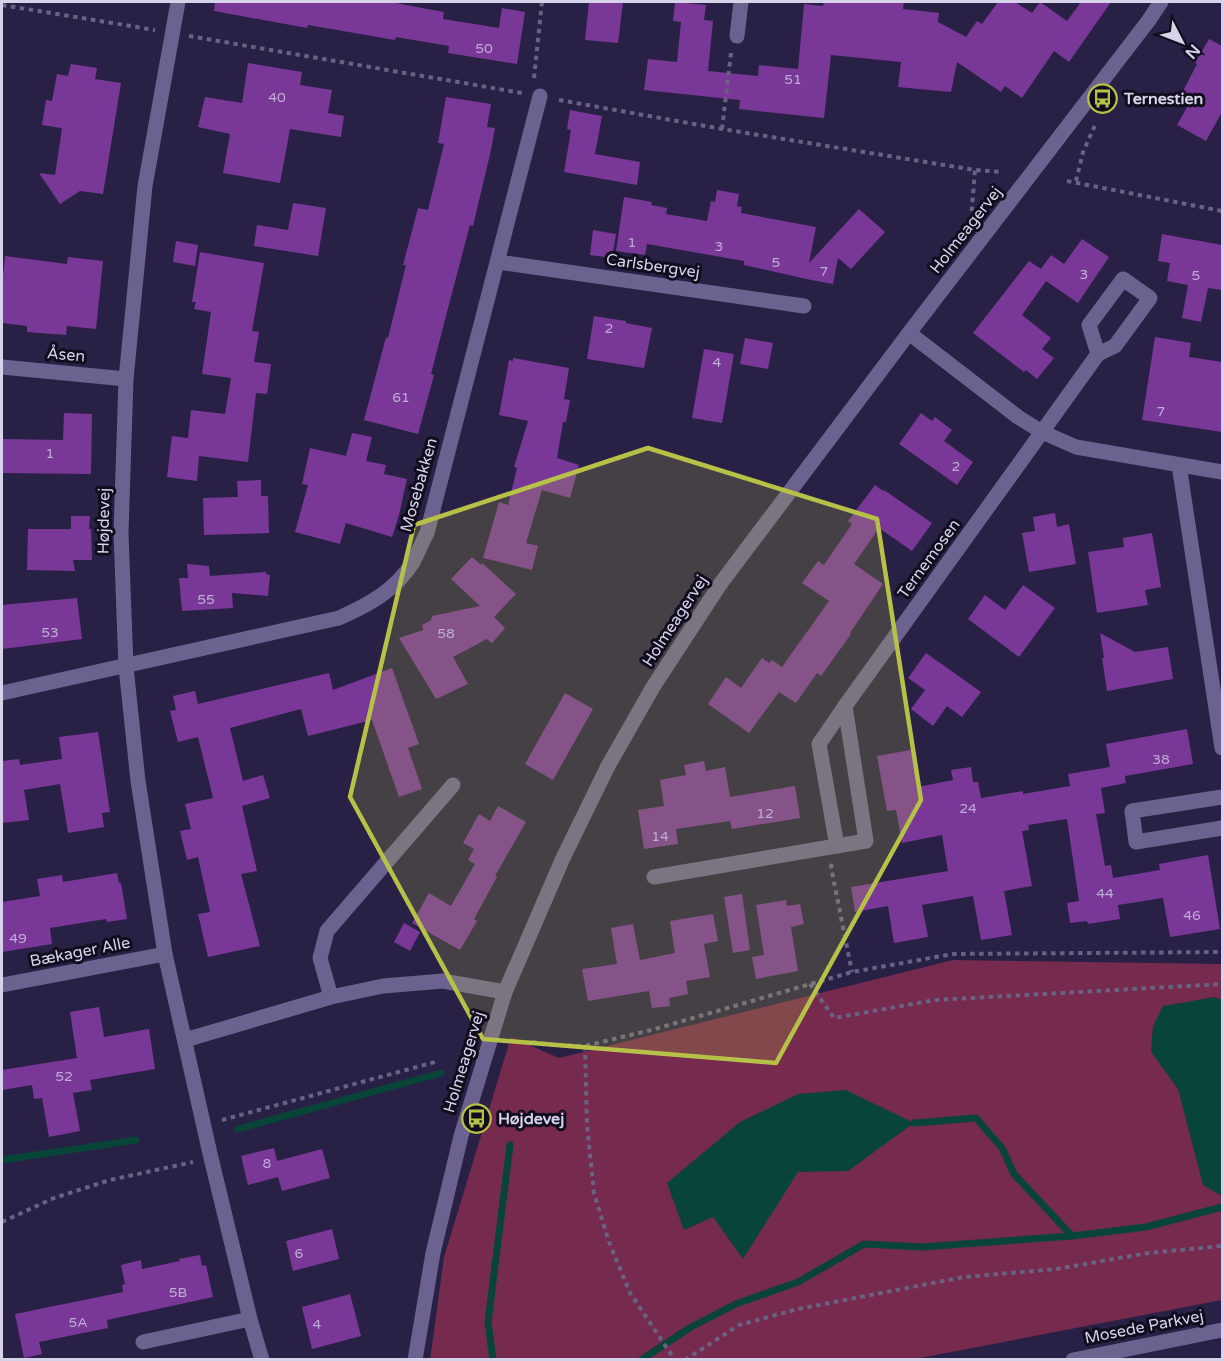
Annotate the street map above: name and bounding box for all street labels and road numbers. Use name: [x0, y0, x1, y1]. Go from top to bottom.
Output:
street label: Holmeagervej: [926, 182, 1006, 278]
street label: Carlsbergvej: [605, 250, 701, 282]
street label: Åsen: [46, 343, 86, 367]
street label: Mosebakken: [396, 436, 442, 534]
street label: Højdevej: [93, 488, 115, 554]
street label: Ternemosen: [893, 515, 965, 603]
street label: Holmeagervej: [638, 571, 712, 671]
street label: Bækager Alle: [28, 932, 132, 972]
street label: Holmeagervej: [439, 1009, 489, 1115]
street label: Mosede Parkvej: [1083, 1306, 1205, 1348]

